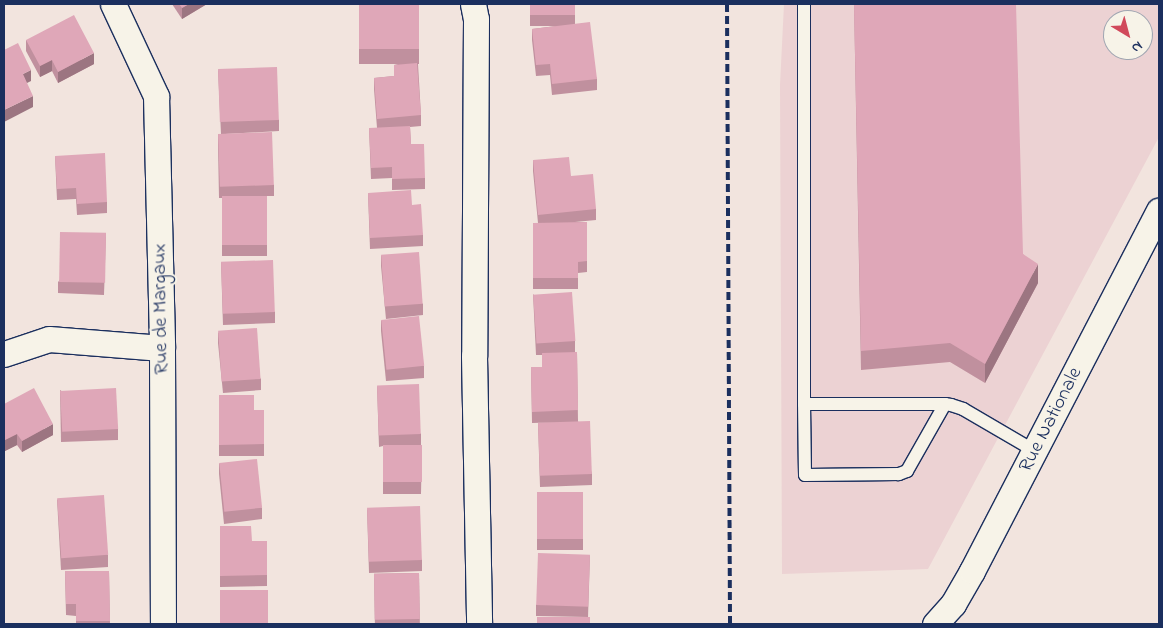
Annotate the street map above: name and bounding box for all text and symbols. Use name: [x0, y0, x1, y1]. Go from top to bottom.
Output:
north arrow: [1103, 10, 1153, 60]
text: N: [1127, 35, 1147, 58]
street label: Rue de Margaux: [148, 243, 174, 375]
street label: Rue Nationale: [1014, 364, 1088, 476]

